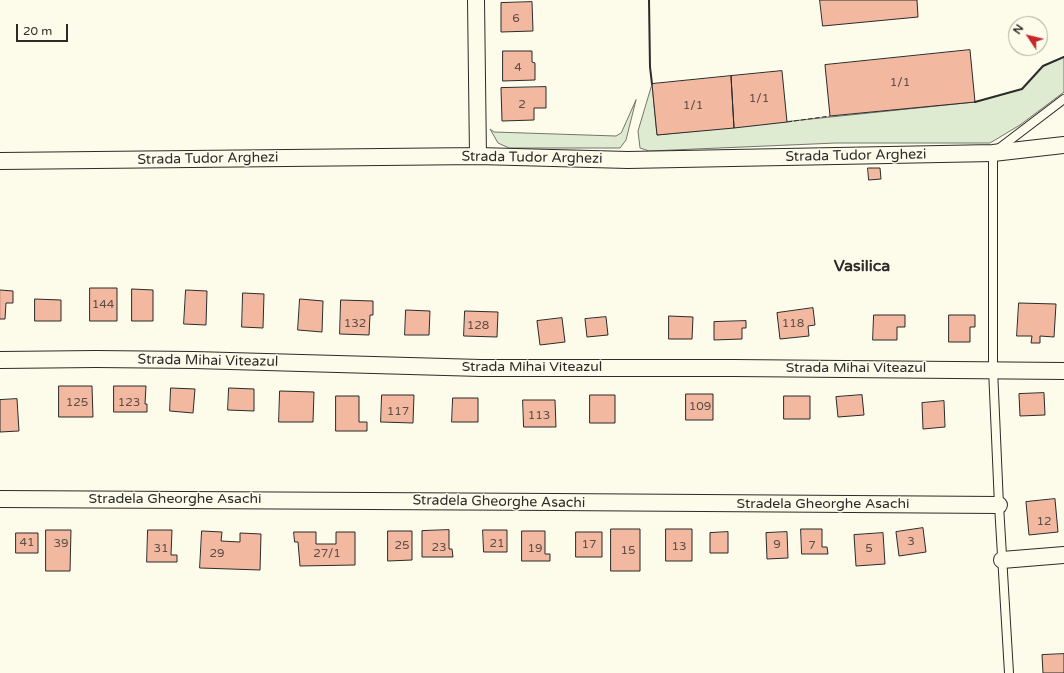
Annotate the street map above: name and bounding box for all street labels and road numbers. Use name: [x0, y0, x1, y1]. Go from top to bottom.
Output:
street label: Strada Tudor Arghezi: [785, 146, 927, 166]
street label: Strada Tudor Arghezi: [461, 148, 603, 168]
street label: Strada Tudor Arghezi: [137, 149, 279, 169]
street label: Strada Mihai Viteazul: [138, 351, 278, 371]
street label: Strada Mihai Viteazul: [462, 359, 602, 375]
street label: Strada Mihai Viteazul: [786, 360, 926, 376]
street label: Stradela Gheorghe Asachi: [89, 491, 261, 507]
street label: Stradela Gheorghe Asachi: [412, 492, 586, 512]
street label: Stradela Gheorghe Asachi: [737, 496, 909, 512]

